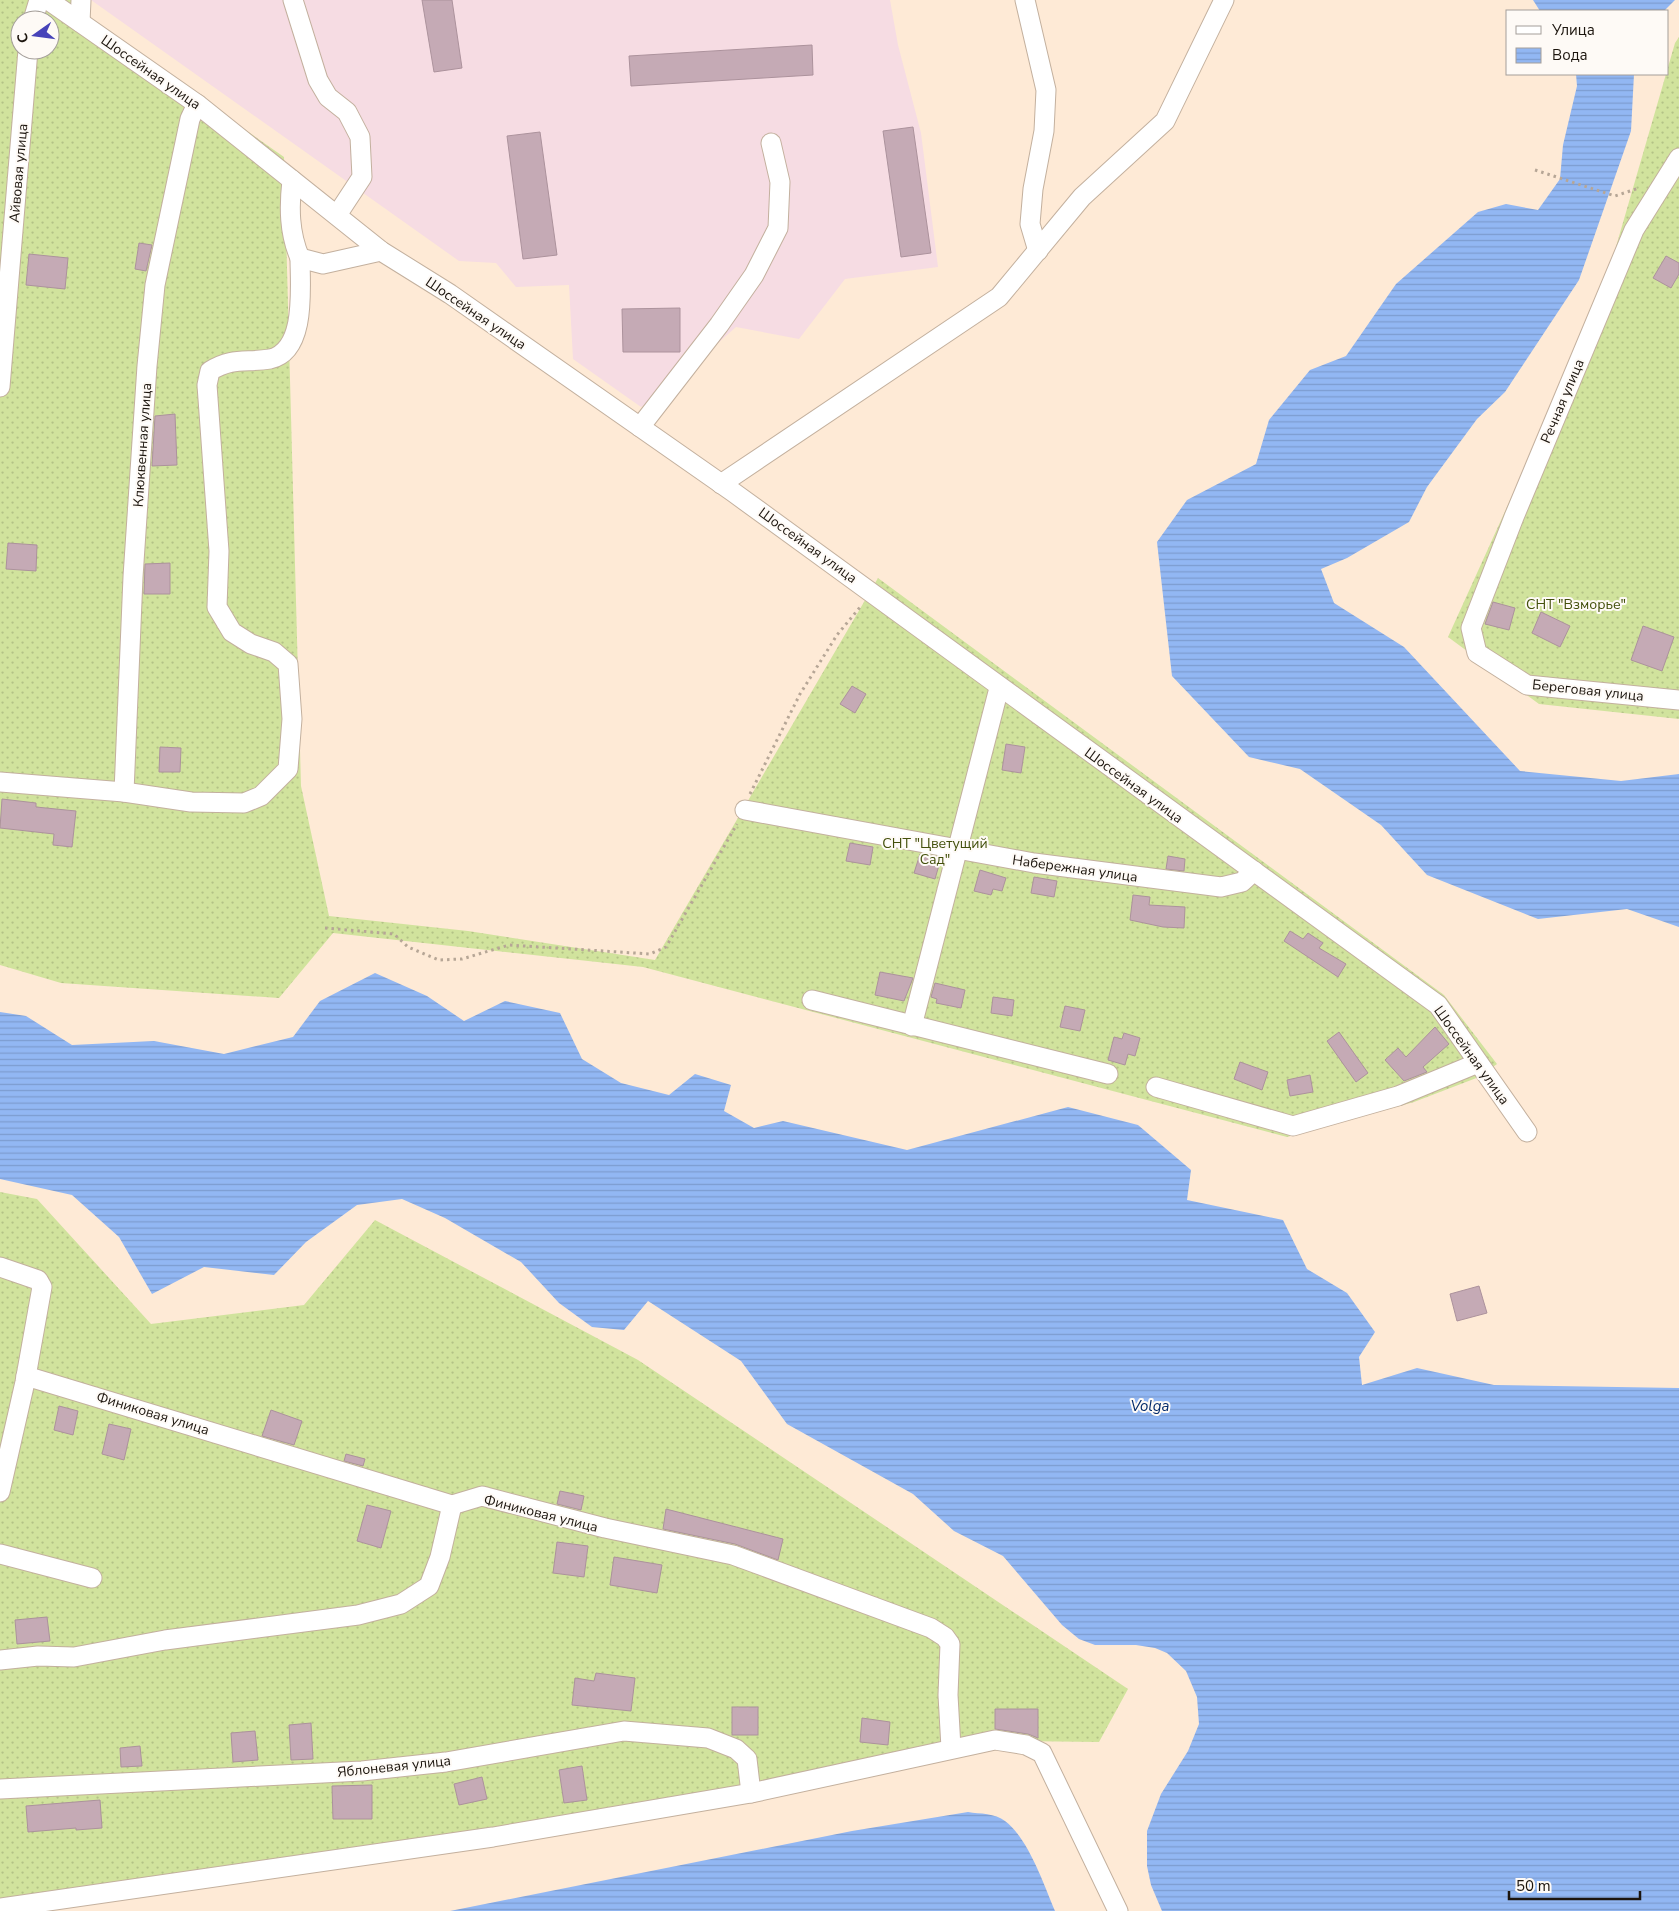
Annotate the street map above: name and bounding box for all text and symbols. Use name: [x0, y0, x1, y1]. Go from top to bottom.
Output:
north arrow: [10, 10, 60, 60]
legend: [1506, 10, 1669, 75]
text: Улица: [1551, 20, 1595, 40]
text: С: [12, 31, 33, 45]
street label: Шоссейная улица: [97, 31, 204, 114]
text: Вода: [1552, 45, 1588, 65]
street label: Айвовая улица: [5, 123, 32, 223]
street label: Шоссейная улица: [422, 273, 530, 354]
street label: Речная улица: [1536, 356, 1589, 446]
street label: Клюквенная улица: [129, 382, 156, 508]
street label: Шоссейная улица: [755, 503, 861, 588]
park label: СНТ "Взморье": [1526, 595, 1626, 614]
street label: Береговая улица: [1531, 675, 1645, 706]
street label: Шоссейная улица: [1081, 743, 1187, 828]
park label: СНТ "Цветущий Сад": [882, 834, 988, 869]
street label: Набережная улица: [1011, 850, 1139, 887]
street label: Шоссейная улица: [1429, 1002, 1514, 1108]
street label: Финиковая улица: [94, 1387, 212, 1440]
water label: Volga: [1131, 1396, 1169, 1416]
street label: Финиковая улица: [482, 1490, 600, 1537]
street label: Яблоневая улица: [336, 1751, 452, 1782]
scale bar: [1509, 1868, 1640, 1900]
text: 50 m: [1516, 1876, 1551, 1896]

